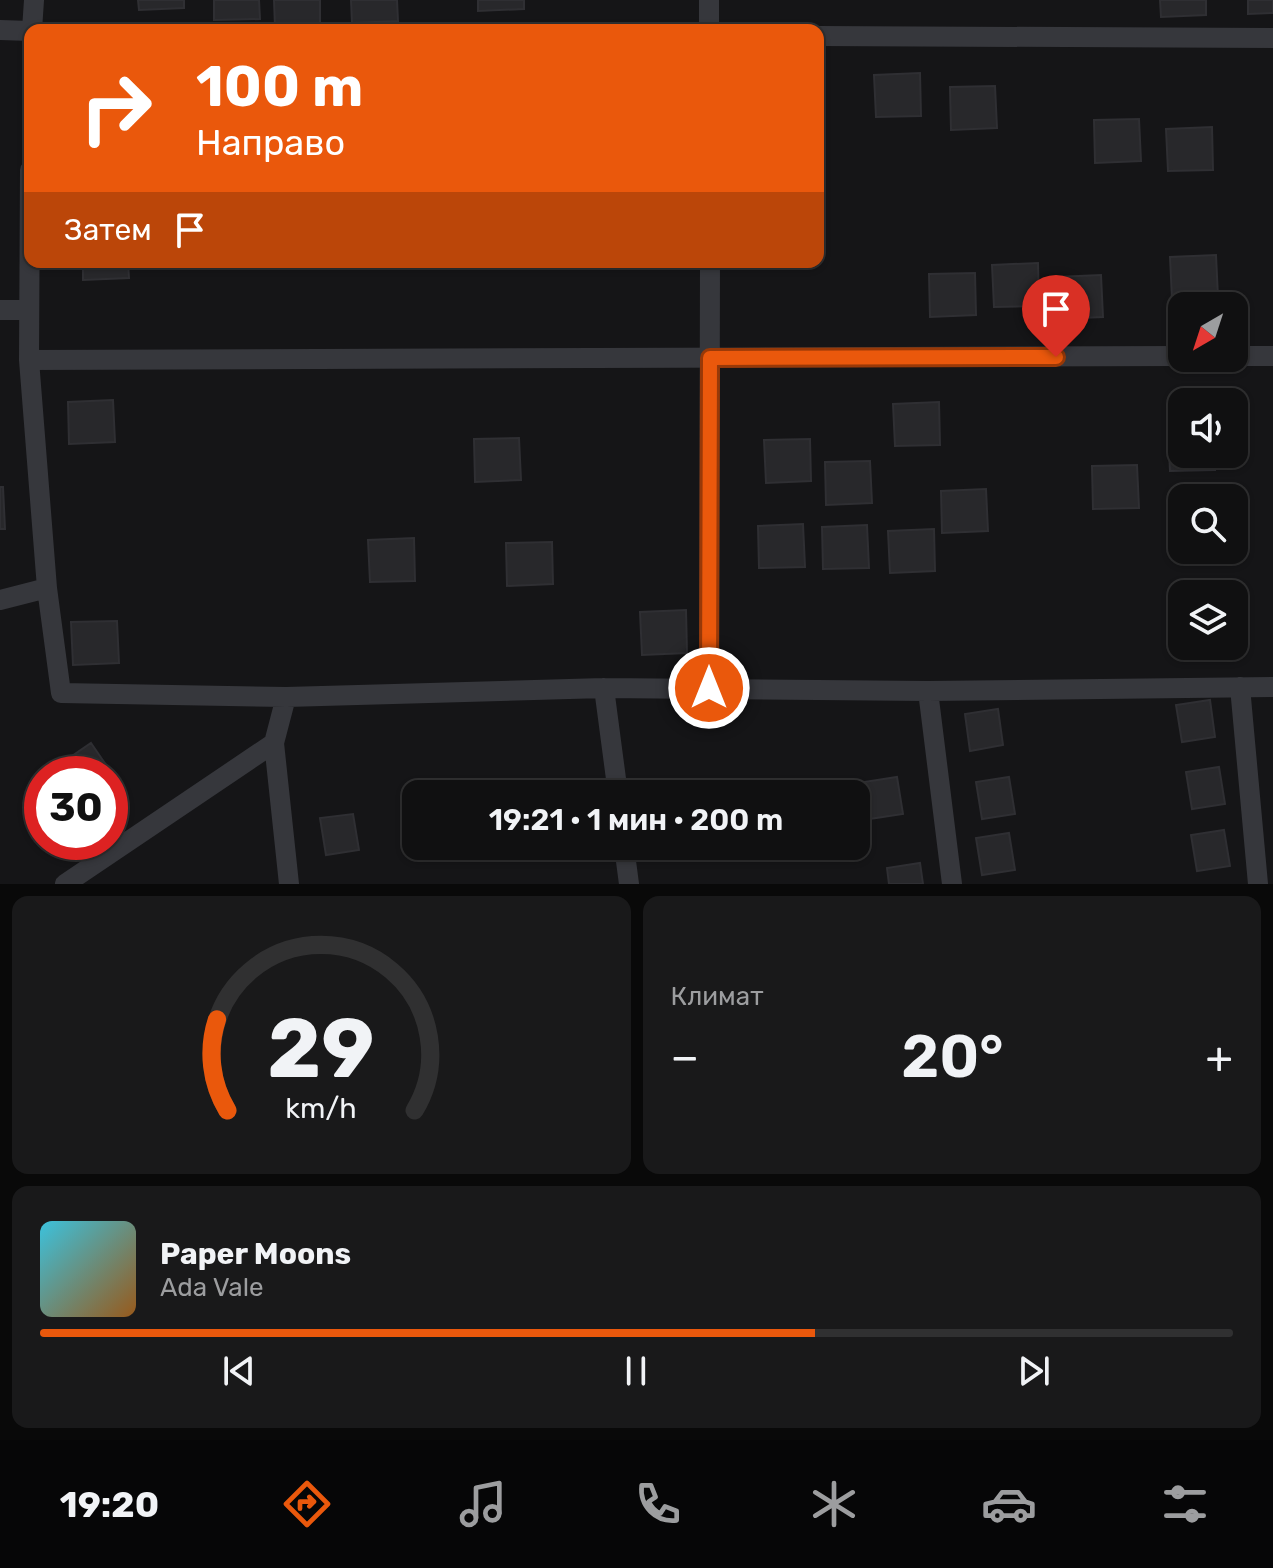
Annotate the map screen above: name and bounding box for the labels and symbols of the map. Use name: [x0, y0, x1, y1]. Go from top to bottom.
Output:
pin: [1022, 275, 1090, 357]
north arrow: [1168, 292, 1248, 372]
position arrow: [667, 646, 751, 730]
speed limit sign: 30: [24, 756, 128, 860]

